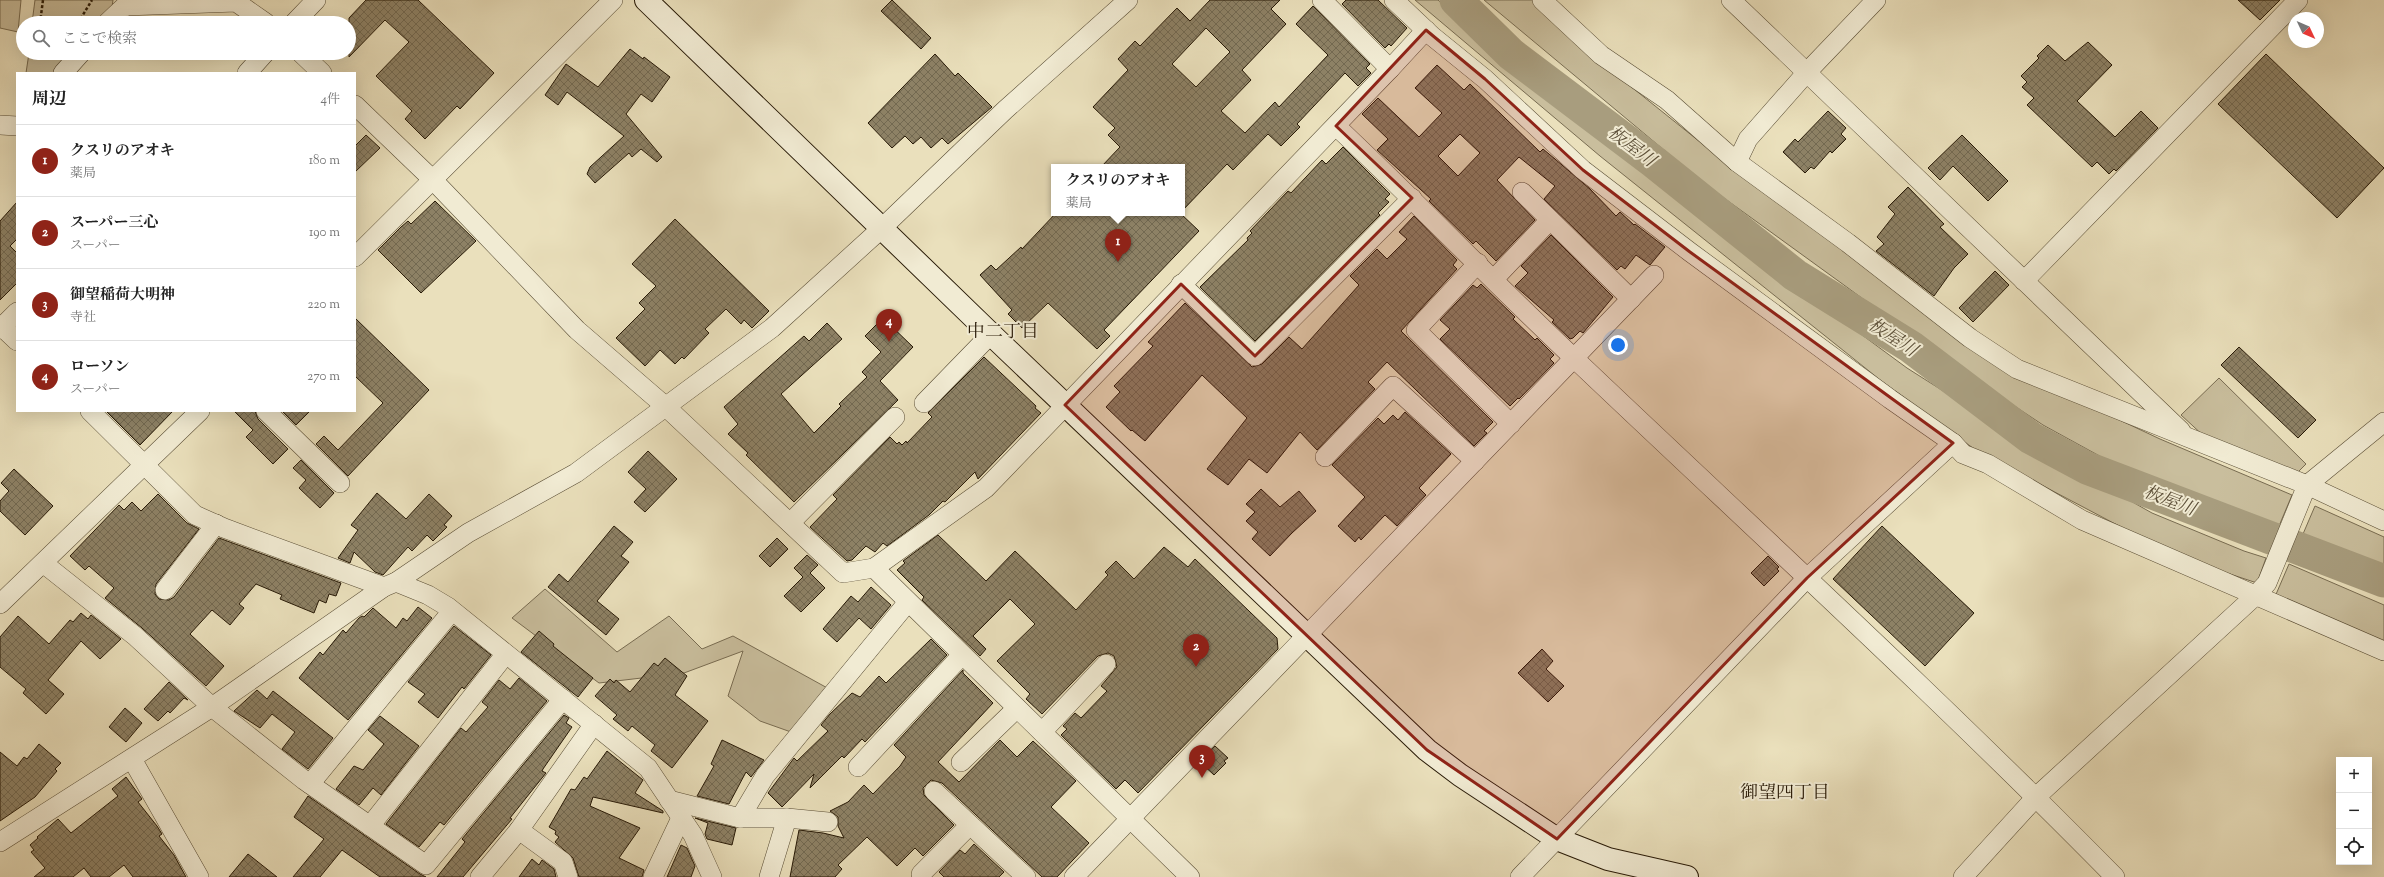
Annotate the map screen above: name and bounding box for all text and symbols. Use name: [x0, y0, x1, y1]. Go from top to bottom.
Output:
north arrow: [2288, 12, 2324, 48]
search box: [16, 16, 356, 60]
icon: search: [30, 27, 52, 49]
text: ここで検索: [62, 29, 137, 50]
text: 周辺: [32, 88, 66, 112]
text: 4件: [320, 91, 340, 109]
water label: 板屋川: [1601, 121, 1662, 175]
text: クスリのアオキ: [70, 141, 175, 162]
text: 1: [43, 152, 47, 170]
text: 180 m: [309, 152, 340, 170]
popup: [1051, 164, 1185, 216]
text: 薬局: [70, 165, 96, 183]
text: クスリのアオキ: [1066, 171, 1170, 192]
text: 薬局: [1066, 195, 1092, 213]
text: スーパー三心: [70, 213, 159, 234]
text: 2: [42, 224, 48, 242]
text: 190 m: [309, 224, 340, 242]
pin: 1: [1105, 229, 1131, 262]
text: スーパー: [70, 237, 121, 255]
text: 御望稲荷大明神: [70, 285, 175, 306]
text: 3: [42, 296, 48, 314]
text: 220 m: [307, 296, 340, 314]
text: 寺社: [70, 309, 96, 327]
pin: 4: [876, 309, 902, 342]
water label: 板屋川: [1862, 313, 1923, 365]
district label: 中二丁目: [967, 320, 1039, 346]
your location: [1608, 335, 1628, 355]
text: ローソン: [70, 357, 129, 378]
text: 4: [42, 368, 48, 386]
text: 270 m: [307, 368, 340, 386]
text: スーパー: [70, 381, 121, 399]
water label: 板屋川: [2139, 480, 2201, 524]
pin: 2: [1183, 634, 1209, 667]
pin: 3: [1189, 745, 1215, 778]
map controls: [2336, 757, 2372, 865]
button: +: [2336, 757, 2372, 793]
district label: 御望四丁目: [1740, 781, 1830, 807]
button: −: [2336, 793, 2372, 829]
button: locate: [2336, 829, 2372, 865]

